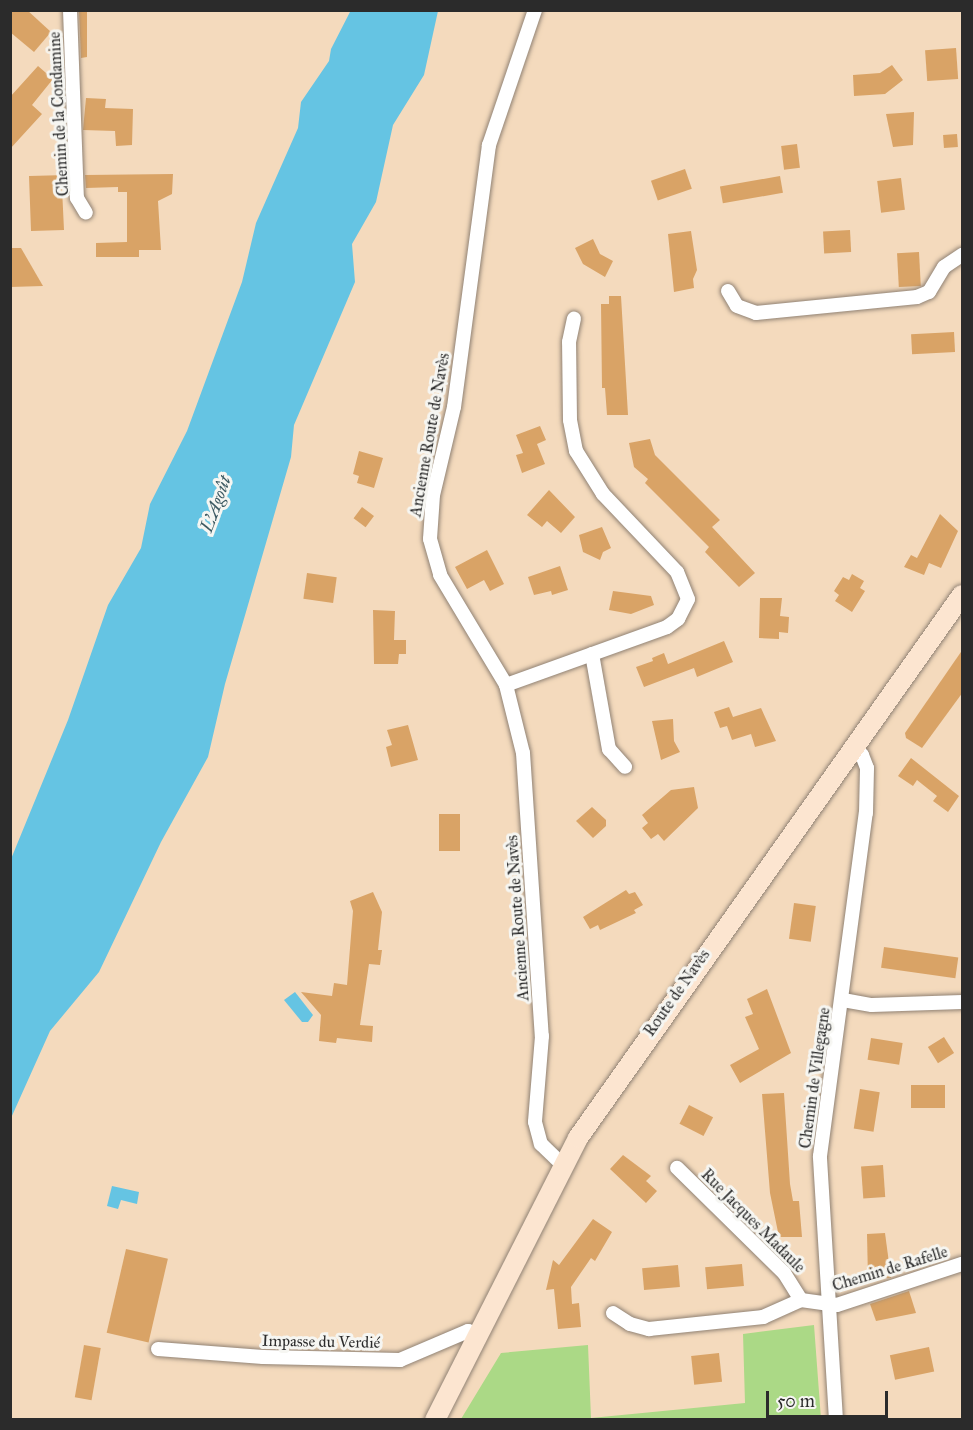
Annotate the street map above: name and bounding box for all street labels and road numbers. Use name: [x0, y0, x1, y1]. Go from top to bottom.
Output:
street label: Chemin de la Condamine: [45, 31, 73, 197]
street label: Ancienne Route de Navès: [406, 352, 454, 518]
street label: Ancienne Route de Navès: [503, 834, 533, 1002]
street label: Route de Navès: [640, 946, 714, 1040]
street label: Chemin de Villegagne: [796, 1006, 834, 1150]
street label: Rue Jacques Madaule: [697, 1165, 809, 1277]
street label: Chemin de Rafelle: [830, 1242, 950, 1296]
street label: Impasse du Verdié: [262, 1331, 380, 1353]

